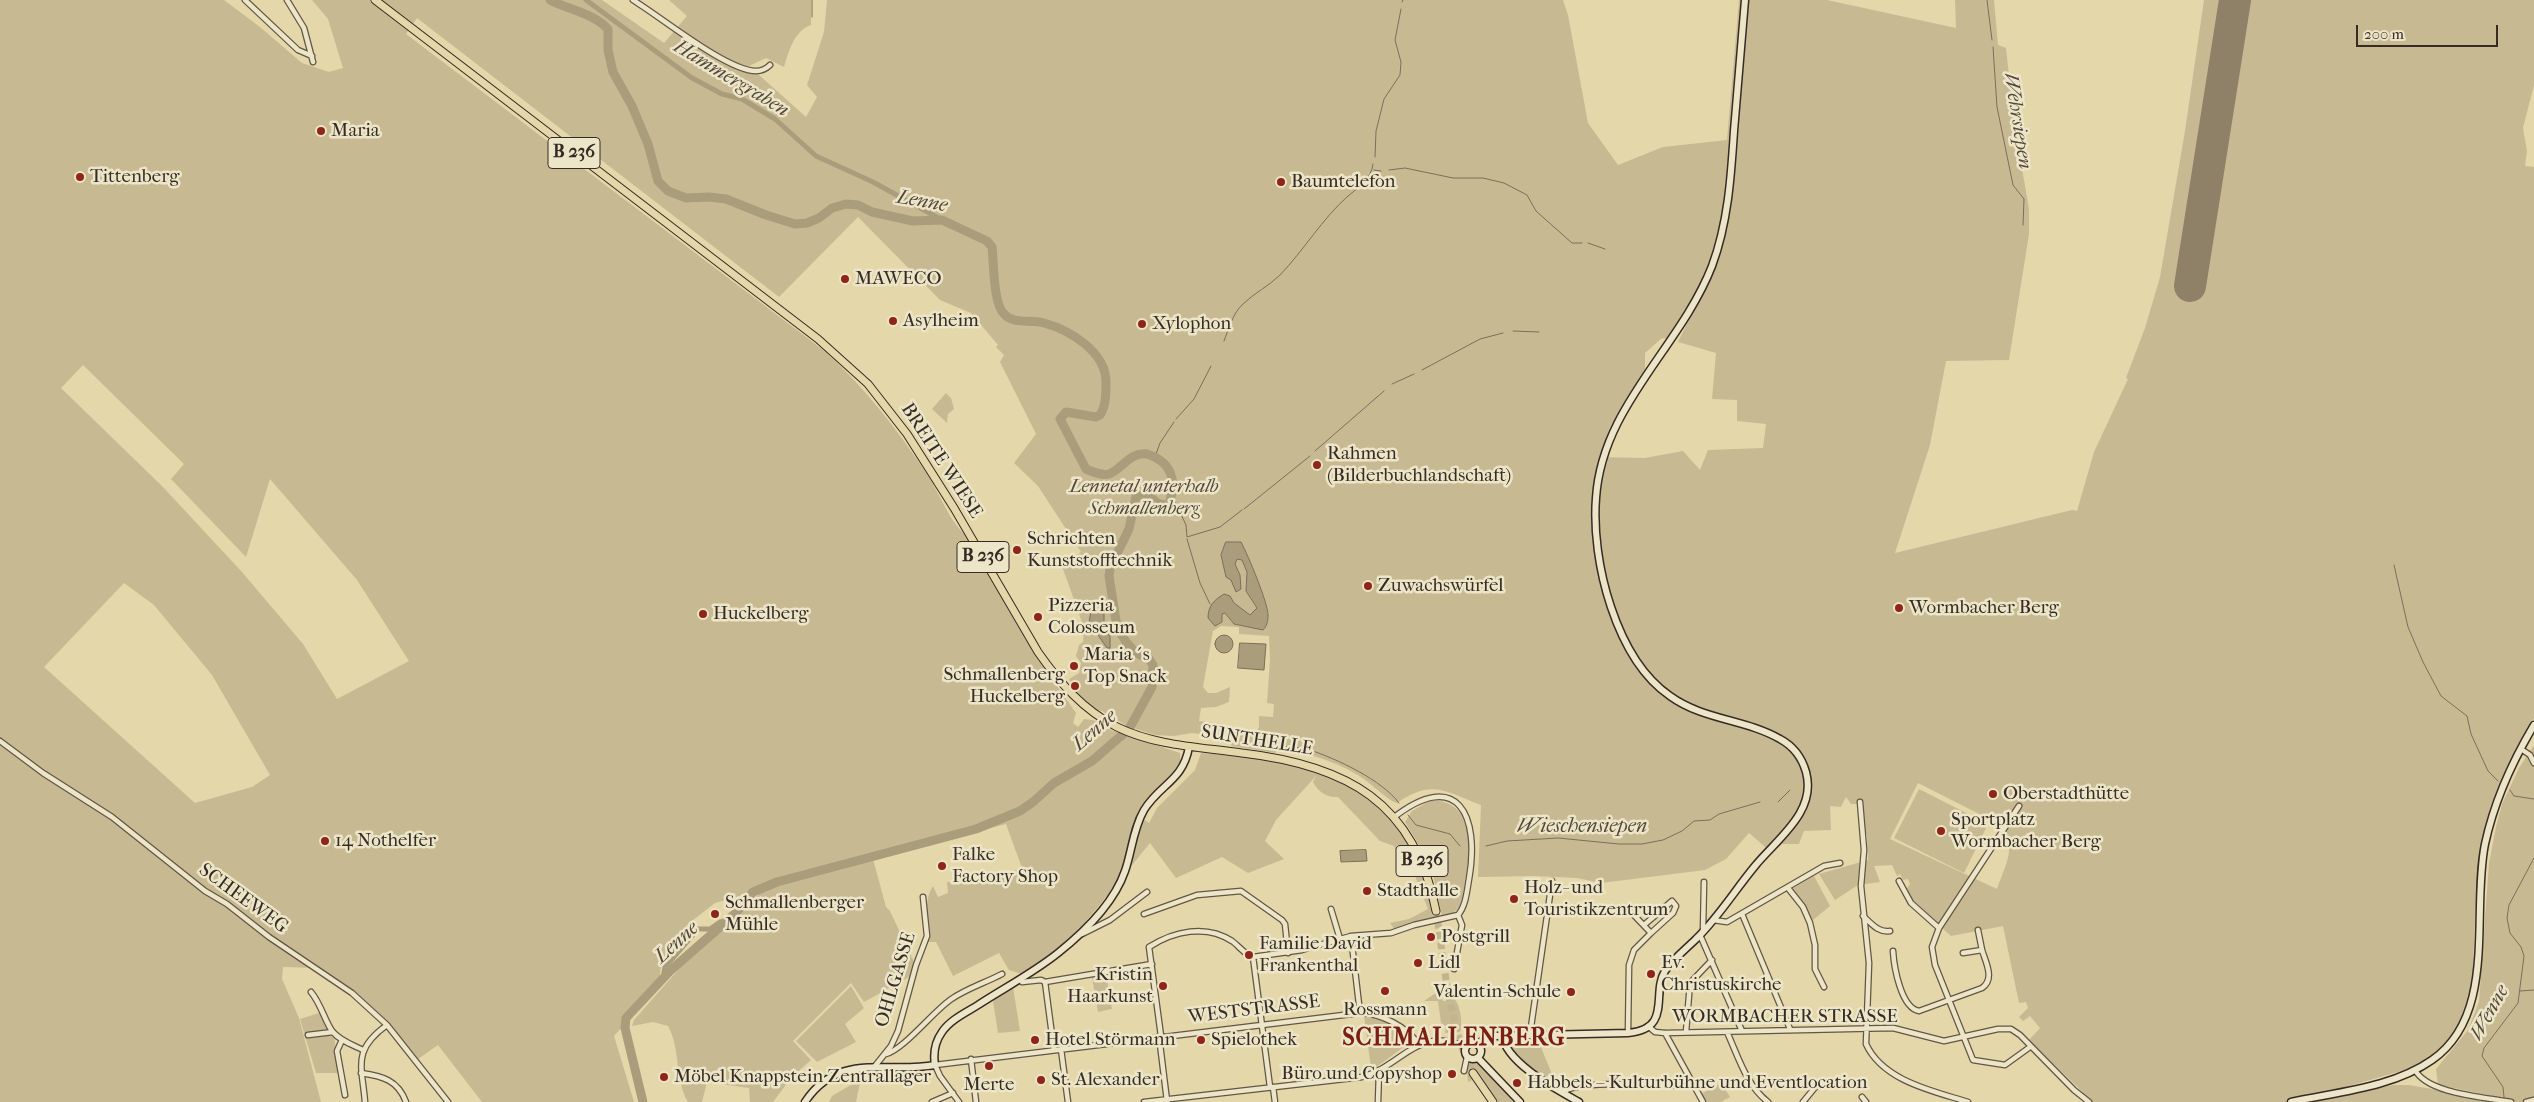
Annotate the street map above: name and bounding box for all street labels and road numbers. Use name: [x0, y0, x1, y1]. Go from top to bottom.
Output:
road number: B 236: [548, 138, 600, 168]
street label: BREITE WIESE: [895, 399, 987, 523]
road number: B 236: [957, 542, 1009, 572]
street label: SUNTHELLE: [1199, 721, 1315, 761]
road number: B 236: [1396, 846, 1448, 876]
street label: SCHEEWEG: [194, 859, 292, 939]
street label: OHLGASSE: [871, 930, 921, 1030]
street label: WESTSTRASSE: [1187, 991, 1321, 1029]
street label: WORMBACHER STRASSE: [1672, 1006, 1898, 1028]

